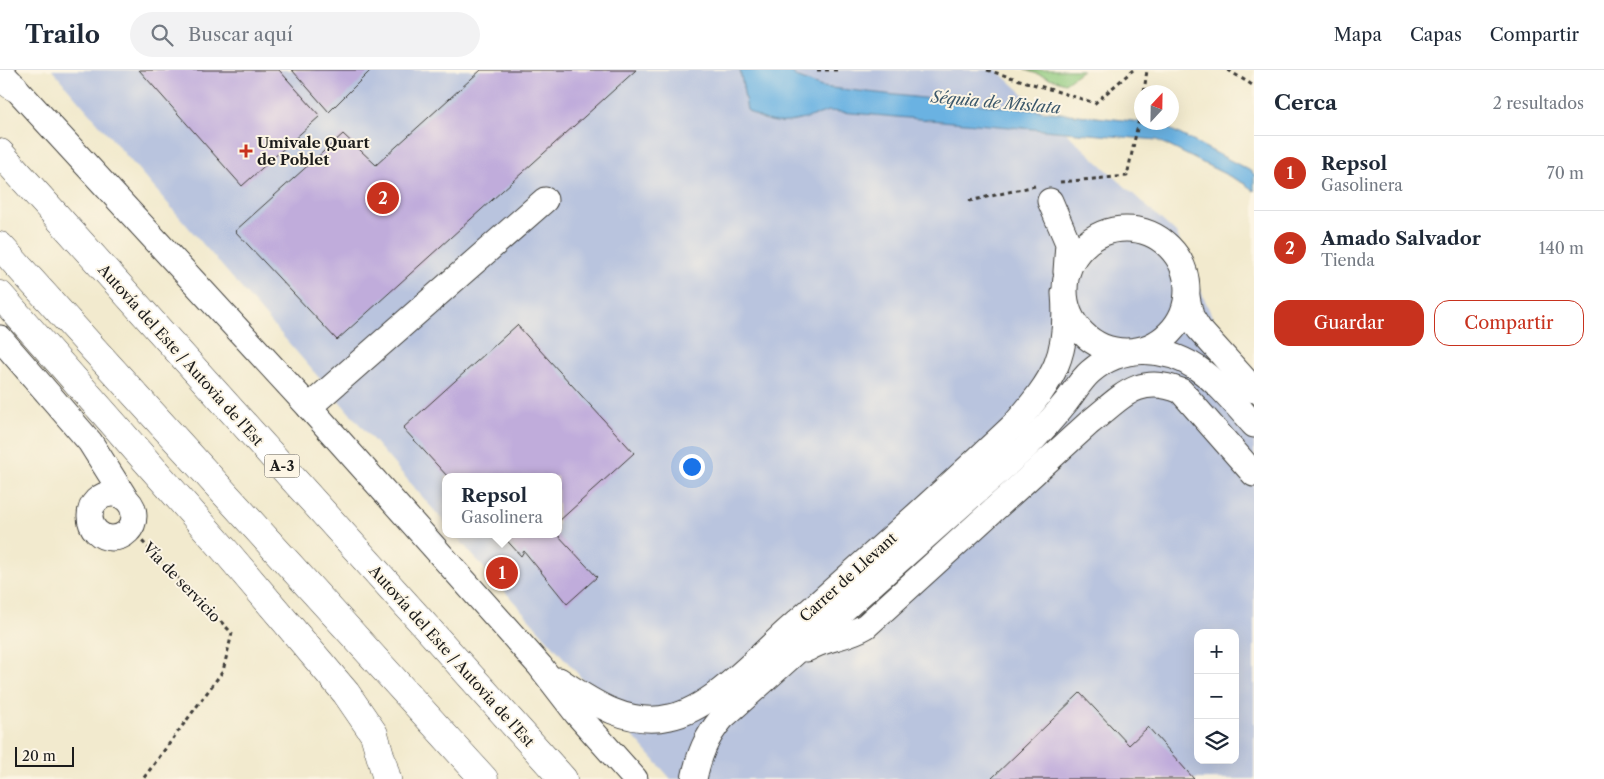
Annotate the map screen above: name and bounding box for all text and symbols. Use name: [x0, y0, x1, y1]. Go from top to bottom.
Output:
search box: [130, 12, 480, 57]
text: Trailo: [25, 20, 100, 49]
icon: search: [148, 21, 176, 49]
text: Buscar aquí: [188, 23, 293, 46]
text: Mapa: [1334, 24, 1382, 46]
text: Capas: [1410, 24, 1462, 46]
text: Compartir: [1490, 24, 1579, 46]
north arrow: [1134, 85, 1179, 130]
water label: Séquia de Mislata: [929, 86, 1062, 118]
text: Cerca: [1274, 90, 1337, 115]
text: 2 resultados: [1493, 93, 1584, 113]
place label: Umivale Quart de Poblet: [257, 133, 369, 169]
marker: Umivale Quart de Poblet: [239, 144, 253, 158]
text: Repsol: [1321, 152, 1387, 175]
text: 1: [1286, 163, 1294, 183]
text: 70 m: [1547, 163, 1584, 183]
text: Gasolinera: [1321, 175, 1403, 195]
pin: 2: [367, 179, 399, 217]
text: Amado Salvador: [1321, 227, 1481, 250]
text: 2: [1285, 238, 1295, 258]
text: 140 m: [1539, 238, 1584, 258]
text: Tienda: [1321, 250, 1375, 270]
street label: Autovía del Este / Autovia de l'Est: [94, 260, 268, 450]
button: Guardar: [1274, 300, 1424, 346]
button: Compartir: [1434, 300, 1584, 346]
road number: A-3: [264, 454, 300, 478]
your location: [679, 454, 705, 480]
popup: [442, 473, 562, 538]
text: Repsol: [461, 484, 527, 507]
text: Gasolinera: [461, 507, 543, 527]
street label: Carrer de Llevant: [795, 528, 901, 626]
street label: Vía de servicio: [138, 537, 225, 626]
pin: 1: [486, 554, 518, 592]
street label: Autovía del Este / Autovia de l'Est: [365, 561, 539, 751]
map controls: [1194, 629, 1239, 764]
button: +: [1194, 629, 1239, 674]
button: −: [1194, 674, 1239, 719]
button: layers: [1194, 719, 1239, 764]
scale bar: [15, 744, 74, 767]
text: 20 m: [22, 747, 56, 765]

